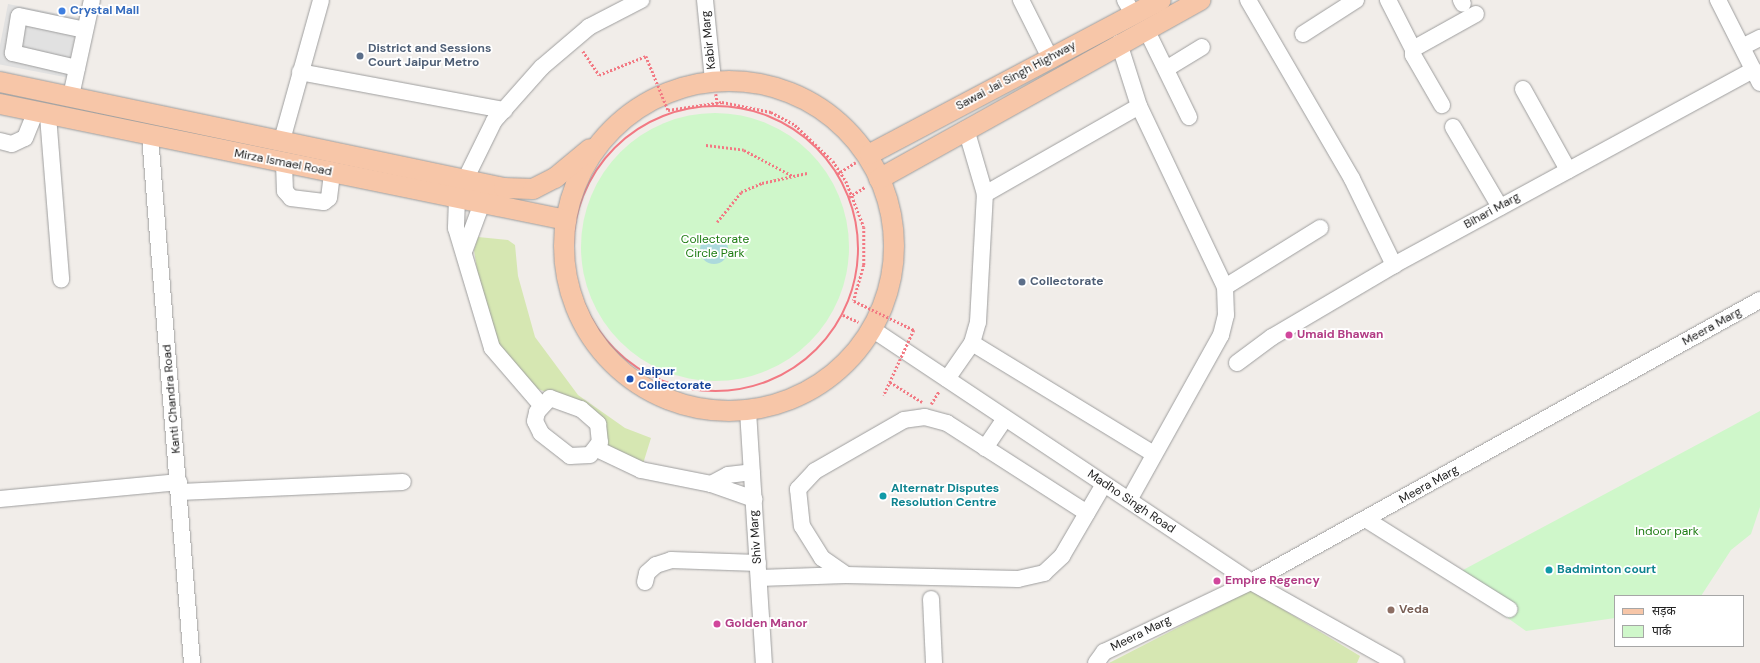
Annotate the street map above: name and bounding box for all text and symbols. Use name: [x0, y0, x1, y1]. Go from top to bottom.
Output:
place label: Crystal Mall: [70, 4, 139, 18]
marker: Crystal Mall: [57, 6, 67, 16]
street label: Kabir Marg: [699, 10, 719, 70]
street label: Sawai Jai Singh Highway: [954, 38, 1078, 114]
place label: District and Sessions Court Jaipur Metro: [368, 42, 491, 70]
marker: District and Sessions Court Jaipur Metro: [355, 51, 365, 61]
street label: Mirza Ismael Road: [233, 146, 333, 180]
street label: Bihari Marg: [1462, 190, 1522, 232]
park label: Collectorate Circle Park: [681, 233, 749, 261]
place label: Collectorate: [1030, 275, 1104, 289]
marker: Collectorate: [1017, 277, 1027, 287]
street label: Meera Marg: [1680, 305, 1744, 349]
place label: Umaid Bhawan: [1297, 328, 1384, 342]
marker: Umaid Bhawan: [1284, 330, 1294, 340]
street label: Kanti Chandra Road: [160, 344, 184, 454]
place label: Jaipur Collectorate: [638, 365, 712, 393]
marker: Jaipur Collectorate: [625, 374, 635, 384]
street label: Meera Marg: [1397, 463, 1461, 507]
street label: Madho Singh Road: [1084, 467, 1178, 537]
place label: Alternatr Disputes Resolution Centre: [891, 482, 999, 510]
marker: Alternatr Disputes Resolution Centre: [878, 491, 888, 501]
street label: Shiv Marg: [747, 510, 765, 564]
park label: Indoor park: [1635, 525, 1699, 539]
place label: Badminton court: [1557, 563, 1656, 577]
marker: Badminton court: [1544, 565, 1554, 575]
place label: Empire Regency: [1225, 574, 1320, 588]
marker: Empire Regency: [1212, 576, 1222, 586]
legend: [1614, 595, 1744, 647]
place label: Veda: [1399, 603, 1429, 617]
text: सड़क: [1652, 603, 1676, 619]
marker: Veda: [1386, 605, 1396, 615]
street label: Meera Marg: [1108, 613, 1174, 655]
place label: Golden Manor: [725, 617, 807, 631]
marker: Golden Manor: [712, 619, 722, 629]
text: पार्क: [1652, 623, 1671, 639]

